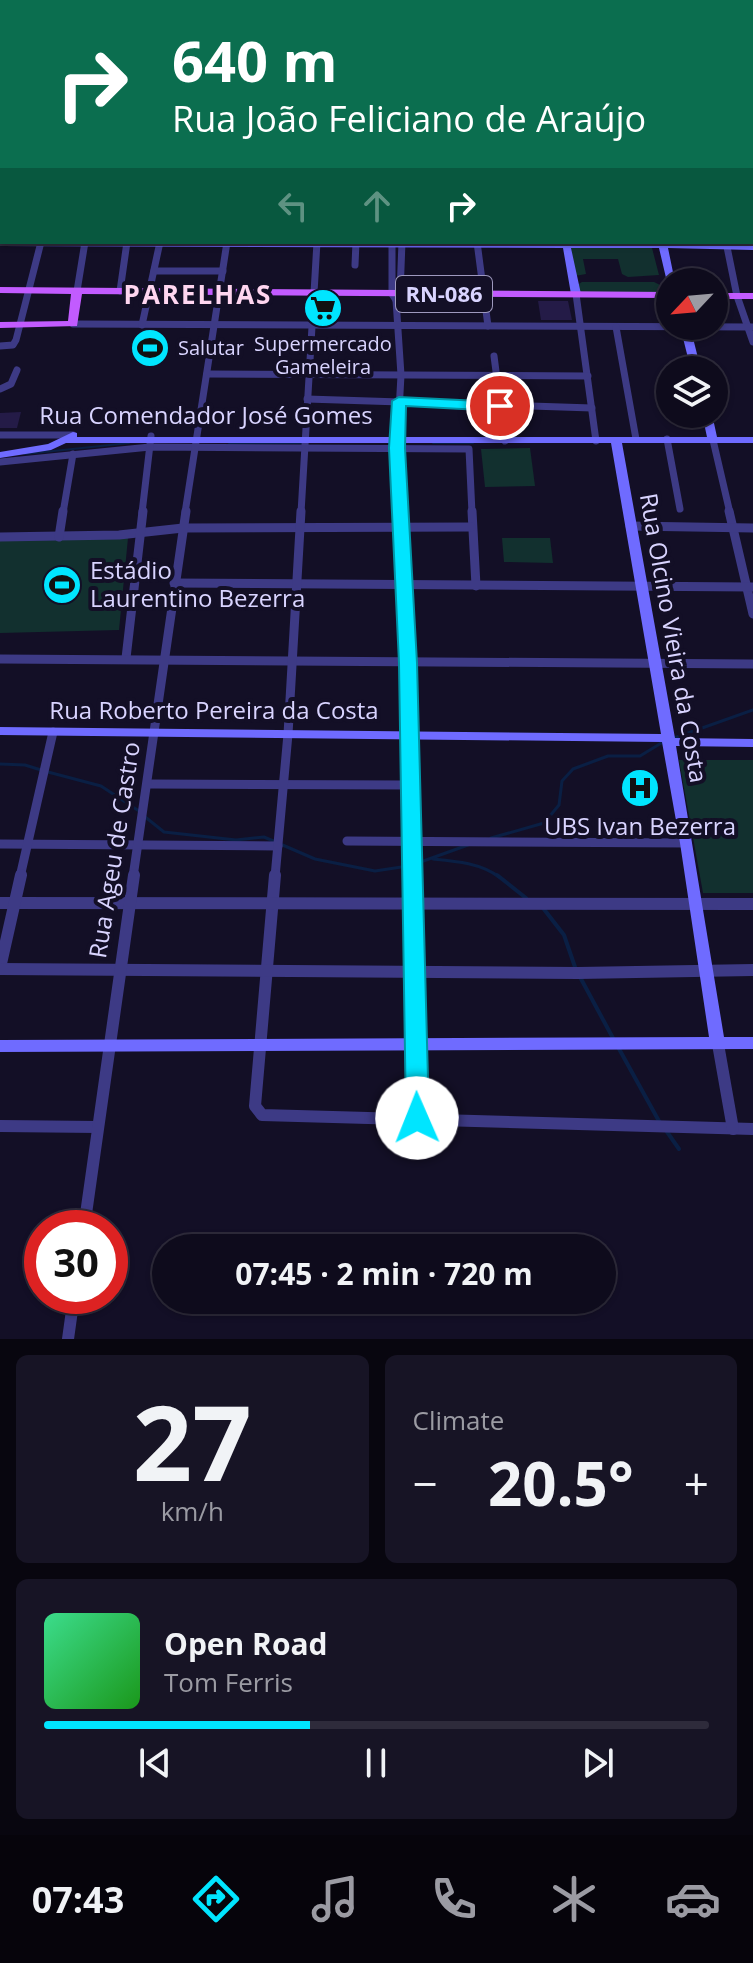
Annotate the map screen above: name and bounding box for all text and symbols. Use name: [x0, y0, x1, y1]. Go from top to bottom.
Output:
text: 640 m: [172, 22, 338, 98]
icon: right: [40, 32, 144, 136]
text: Rua João Feliciano de Araújo: [172, 94, 646, 143]
icon: left: [271, 184, 315, 228]
icon: ahead: [355, 184, 399, 228]
icon: right: [439, 184, 483, 228]
north arrow: [656, 268, 728, 340]
map controls: [656, 268, 728, 428]
district label: PARELHAS: [124, 276, 272, 312]
road number: RN-086: [396, 276, 492, 312]
supermarket icon: Supermercado Gameleira: [302, 287, 344, 329]
sports icon: Salutar: [129, 327, 171, 369]
place label: Supermercado Gameleira: [254, 330, 392, 380]
place label: Salutar: [178, 334, 244, 361]
button: layers: [656, 356, 728, 428]
pin: [466, 372, 534, 440]
icon: arrive: [478, 384, 522, 428]
street label: Rua Comendador José Gomes: [39, 398, 373, 431]
street label: Rua Olcino Vieira da Costa: [633, 490, 716, 785]
place label: Estádio Laurentino Bezerra: [90, 553, 305, 614]
sports icon: Estádio Laurentino Bezerra: [41, 564, 83, 606]
street label: Rua Roberto Pereira da Costa: [49, 693, 379, 726]
street label: Rua Ageu de Castro: [80, 739, 147, 960]
hospital icon: UBS Ivan Bezerra: [619, 767, 661, 809]
place label: UBS Ivan Bezerra: [544, 809, 736, 842]
position arrow: [375, 1076, 459, 1160]
speed limit sign: 30: [24, 1210, 128, 1314]
text: 07:45 · 2 min · 720 m: [235, 1253, 533, 1294]
text: 27: [133, 1370, 252, 1511]
text: Climate: [413, 1402, 504, 1438]
text: 20.5°: [488, 1442, 634, 1524]
text: −: [413, 1453, 438, 1513]
text: +: [684, 1453, 709, 1513]
text: km/h: [161, 1493, 224, 1529]
text: Open Road: [164, 1623, 328, 1664]
text: Tom Ferris: [164, 1664, 293, 1700]
icon: previous: [133, 1741, 177, 1785]
icon: pause: [354, 1741, 398, 1785]
icon: next: [576, 1741, 620, 1785]
icon: directions: [188, 1871, 244, 1927]
icon: music: [307, 1871, 363, 1927]
icon: phone: [426, 1871, 482, 1927]
icon: climate: [546, 1871, 602, 1927]
icon: car: [665, 1871, 721, 1927]
text: 07:43: [32, 1875, 124, 1924]

